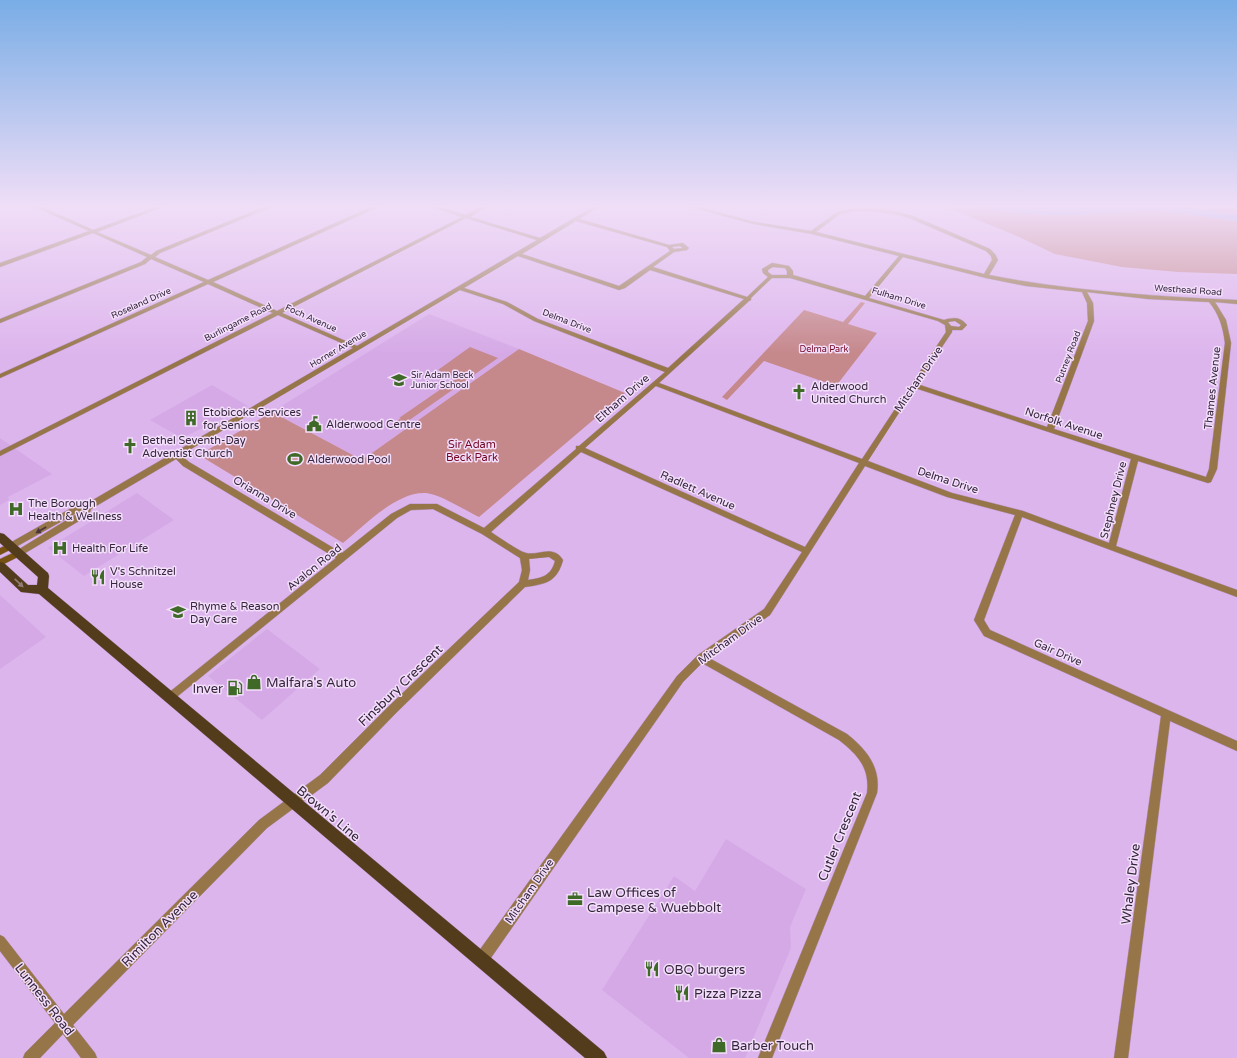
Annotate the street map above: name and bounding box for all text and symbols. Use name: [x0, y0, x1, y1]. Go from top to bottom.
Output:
street label: Westhead Road: [1154, 283, 1222, 298]
street label: Roseland Drive: [110, 285, 173, 322]
street label: Fulham Drive: [870, 285, 927, 312]
street label: Burlingame Road: [203, 301, 274, 344]
street label: Foch Avenue: [283, 302, 338, 335]
street label: Delma Drive: [541, 307, 593, 336]
street label: Horner Avenue: [308, 328, 369, 371]
street label: Putney Road: [1053, 329, 1083, 385]
park label: Delma Park: [800, 344, 848, 355]
street label: Mitcham Drive: [892, 344, 945, 414]
street label: Thames Avenue: [1202, 346, 1223, 430]
place label: Sir Adam Beck Junior School: [411, 370, 474, 391]
school or university icon: Sir Adam Beck Junior School: [390, 371, 408, 389]
street label: Eltham Drive: [593, 372, 652, 425]
place label: Alderwood United Church: [811, 380, 886, 406]
church icon: Alderwood United Church: [790, 383, 808, 401]
street label: Norfolk Avenue: [1023, 405, 1104, 442]
place label: Etobicoke Services for Seniors: [203, 406, 301, 432]
building icon: Etobicoke Services for Seniors: [182, 409, 200, 427]
public building icon: Alderwood Centre: [305, 415, 323, 433]
place label: Alderwood Centre: [326, 418, 421, 431]
place label: Bethel Seventh-Day Adventist Church: [142, 434, 246, 460]
church icon: Bethel Seventh-Day Adventist Church: [121, 437, 139, 455]
park label: Sir Adam Beck Park: [446, 438, 498, 464]
sports icon: Alderwood Pool: [286, 450, 304, 468]
place label: Alderwood Pool: [307, 453, 390, 466]
street label: Stephney Drive: [1098, 460, 1129, 540]
street label: Delma Drive: [916, 465, 980, 496]
street label: Radlett Avenue: [658, 468, 737, 513]
street label: Orianna Drive: [231, 473, 299, 521]
place label: The Borough Health & Wellness: [28, 497, 122, 523]
hospital icon: The Borough Health & Wellness: [7, 500, 25, 518]
one-way arrow: [35, 526, 47, 533]
hospital icon: Health For Life: [51, 539, 69, 557]
street label: Avalon Road: [284, 541, 344, 593]
place label: Health For Life: [72, 542, 148, 555]
place label: V's Schnitzel House: [110, 565, 176, 591]
restaurant icon: V's Schnitzel House: [89, 568, 107, 586]
one-way arrow: [14, 578, 24, 588]
place label: Rhyme & Reason Day Care: [190, 600, 279, 626]
school or university icon: Rhyme & Reason Day Care: [169, 603, 187, 621]
street label: Mitcham Drive: [696, 612, 765, 667]
street label: Gair Drive: [1032, 636, 1084, 669]
street label: Finsbury Crescent: [355, 641, 446, 730]
shop icon: Malfara's Auto: [245, 673, 263, 691]
place label: Malfara's Auto: [266, 675, 356, 691]
fuel station icon: Inver: [226, 679, 244, 697]
place label: Inver: [192, 681, 223, 697]
street label: Brown's Line: [293, 782, 363, 845]
street label: Cutler Crescent: [815, 789, 865, 883]
street label: Whaley Drive: [1118, 843, 1144, 925]
street label: Mitcham Drive: [502, 856, 557, 926]
place label: Law Offices of Campese & Wuebbolt: [587, 885, 721, 916]
street label: Rimilton Avenue: [118, 887, 201, 970]
office icon: Law Offices of Campese & Wuebbolt: [566, 890, 584, 908]
street label: Lunness Road: [11, 960, 77, 1039]
restaurant icon: OBQ burgers: [643, 960, 661, 978]
place label: OBQ burgers: [664, 962, 745, 978]
restaurant icon: Pizza Pizza: [673, 984, 691, 1002]
place label: Pizza Pizza: [694, 986, 762, 1002]
shop icon: Barber Touch: [710, 1036, 728, 1054]
place label: Barber Touch: [731, 1038, 814, 1054]

